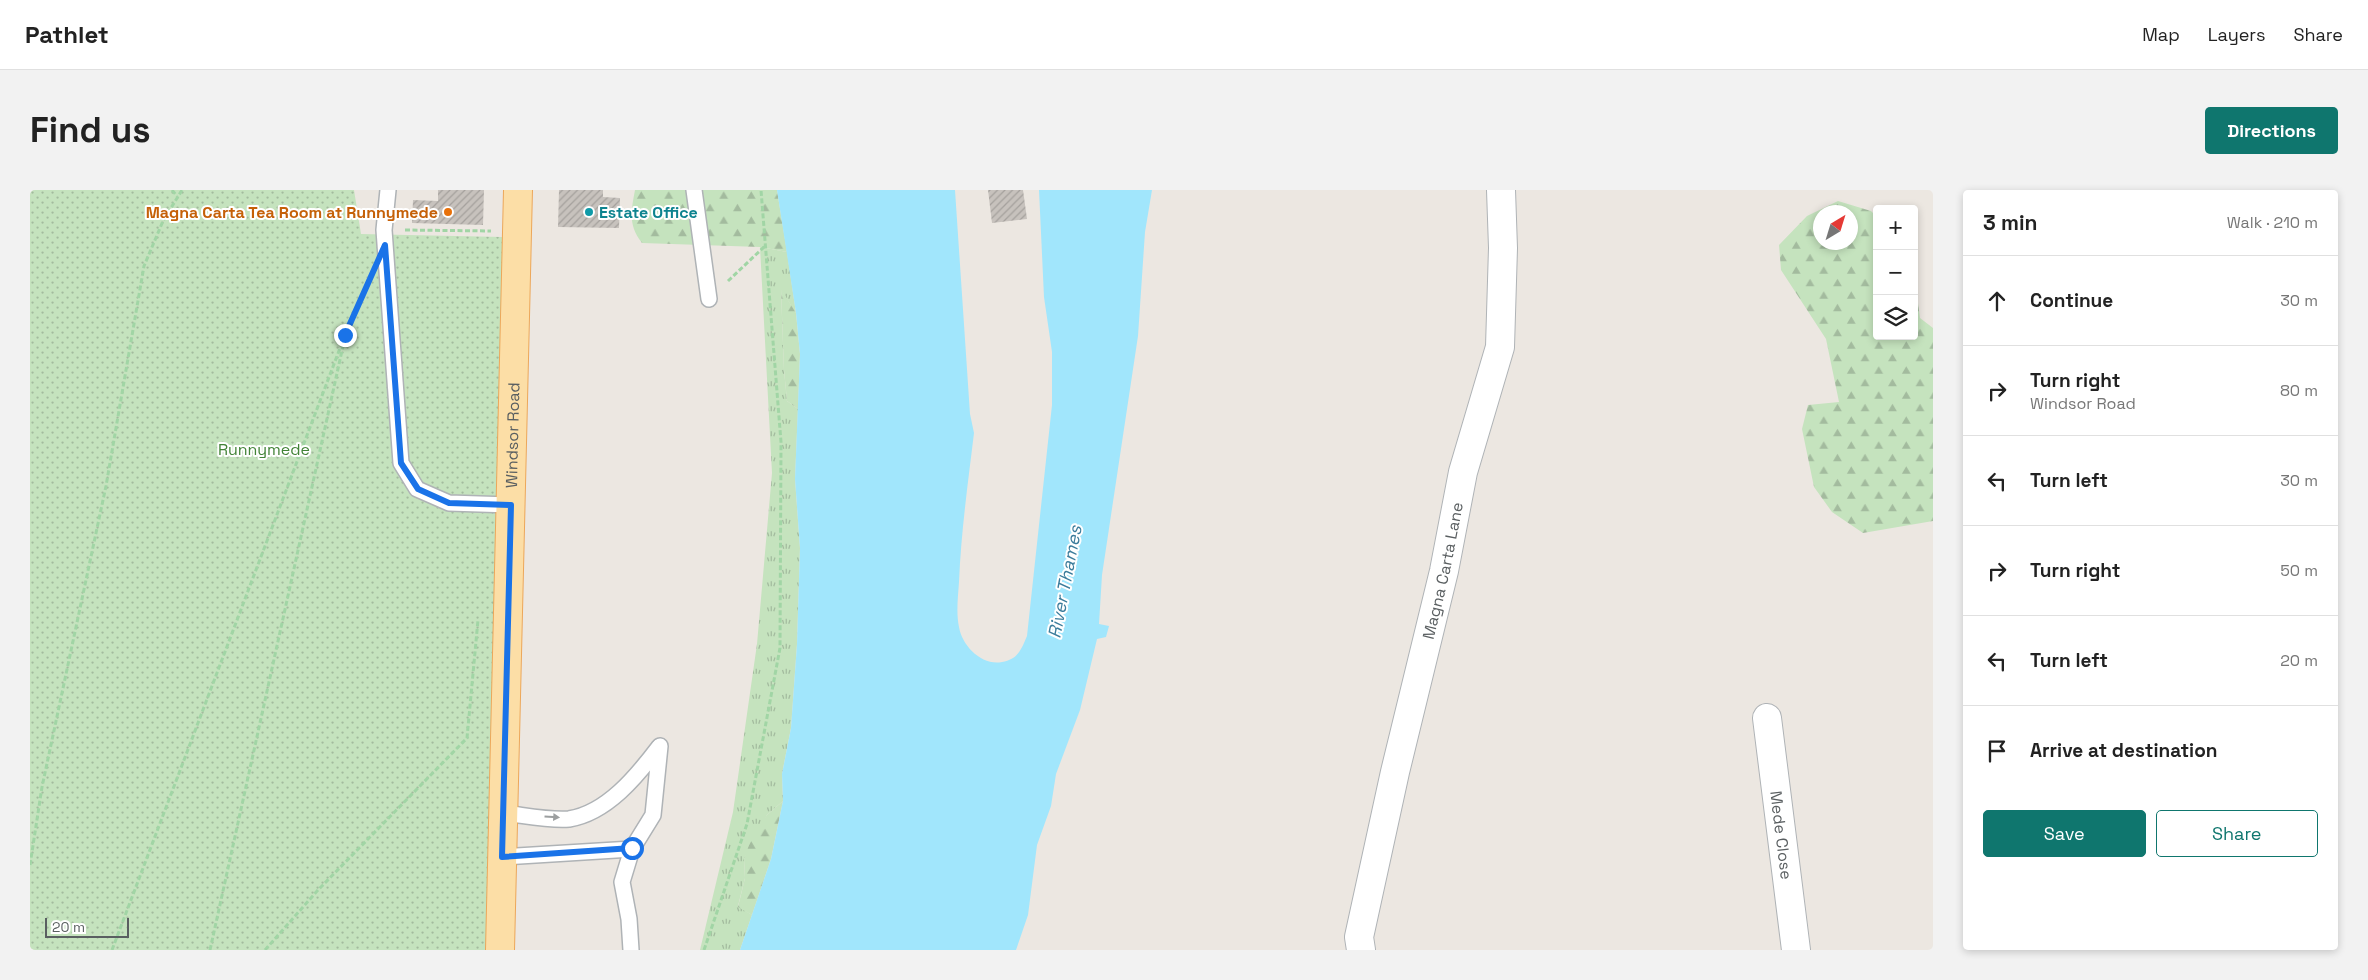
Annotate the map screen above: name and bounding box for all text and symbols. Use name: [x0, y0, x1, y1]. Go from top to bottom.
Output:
text: Pathlet: [25, 19, 109, 50]
text: Map: [2142, 23, 2180, 46]
text: Layers: [2208, 23, 2265, 46]
text: Share: [2293, 23, 2343, 46]
button: Directions: [2205, 107, 2338, 154]
text: Find us: [30, 108, 151, 152]
place label: Magna Carta Tea Room at Runnymede: [146, 202, 438, 223]
place label: Estate Office: [599, 202, 698, 223]
north arrow: [1813, 205, 1858, 250]
map controls: [1873, 205, 1918, 340]
button: +: [1873, 205, 1918, 250]
marker: Magna Carta Tea Room at Runnymede: [442, 206, 454, 218]
marker: Estate Office: [583, 206, 595, 218]
text: 3 min: [1983, 209, 2038, 236]
text: Walk · 210 m: [2227, 212, 2318, 233]
button: −: [1873, 250, 1918, 295]
icon: ahead: [1983, 287, 2011, 315]
text: Continue: [2030, 288, 2113, 313]
text: 30 m: [2280, 290, 2318, 311]
button: layers: [1873, 295, 1918, 340]
route end: [334, 324, 357, 347]
text: Turn right: [2030, 368, 2120, 393]
icon: right: [1983, 377, 2011, 405]
text: 80 m: [2280, 380, 2318, 401]
street label: Windsor Road: [501, 382, 524, 488]
text: Windsor Road: [2030, 393, 2136, 414]
park label: Runnymede: [218, 439, 310, 460]
icon: left: [1983, 467, 2011, 495]
text: Turn left: [2030, 468, 2108, 493]
text: 30 m: [2280, 470, 2318, 491]
street label: Magna Carta Lane: [1418, 500, 1468, 641]
water label: River Thames: [1042, 523, 1087, 640]
icon: right: [1983, 557, 2011, 585]
text: Turn right: [2030, 558, 2120, 583]
text: 50 m: [2280, 560, 2318, 581]
icon: left: [1983, 647, 2011, 675]
text: Turn left: [2030, 648, 2108, 673]
text: 20 m: [2280, 650, 2318, 671]
icon: arrive: [1983, 737, 2011, 765]
text: Arrive at destination: [2030, 738, 2218, 763]
street label: Mede Close: [1765, 790, 1797, 881]
button: Save: [1983, 810, 2146, 857]
button: Share: [2156, 810, 2318, 857]
one-way arrow: [544, 814, 560, 822]
route start: [621, 837, 644, 860]
scale bar: [45, 915, 129, 938]
text: 20 m: [52, 918, 85, 936]

